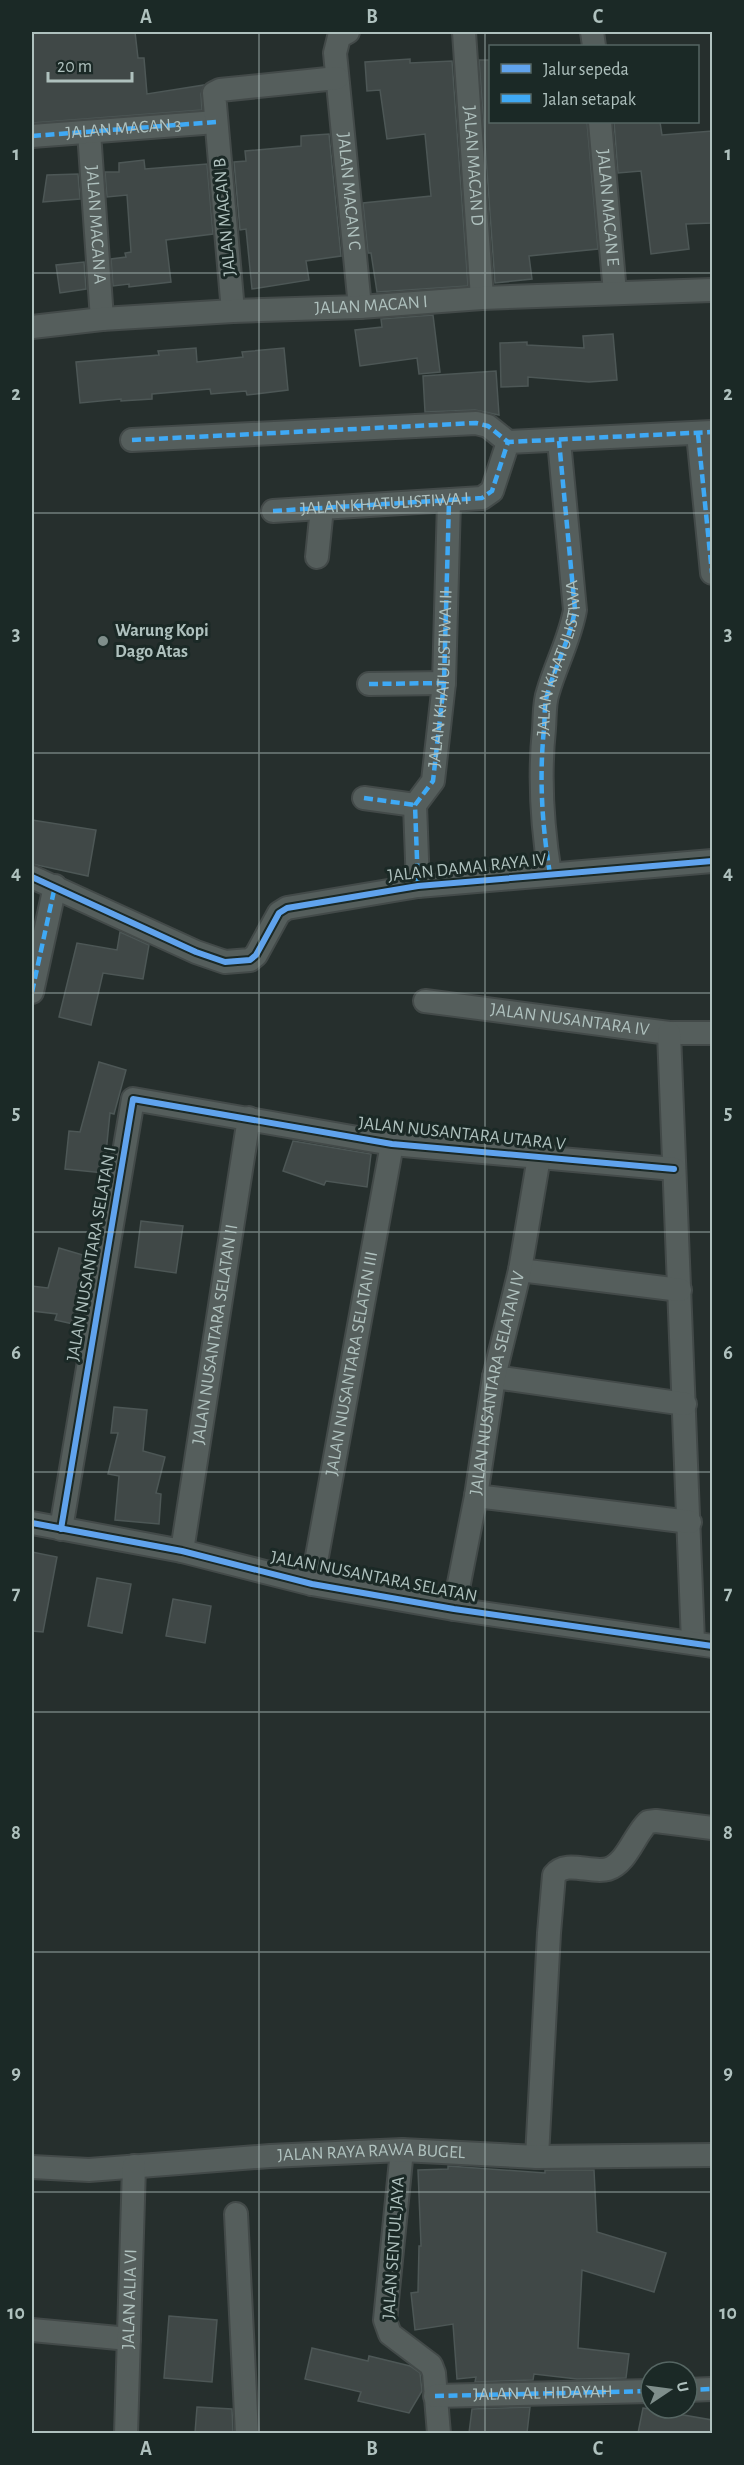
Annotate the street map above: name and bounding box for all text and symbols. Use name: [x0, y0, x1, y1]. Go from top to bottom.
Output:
text: A: [140, 7, 152, 27]
text: B: [366, 7, 378, 27]
text: C: [593, 7, 604, 27]
scale bar: [48, 45, 132, 83]
legend: [489, 45, 699, 123]
text: 20 m: [57, 58, 92, 76]
text: Jalur sepeda: [543, 61, 629, 79]
text: Jalan setapak: [543, 91, 637, 109]
street label: JALAN MACAN D: [460, 105, 486, 226]
street label: JALAN MACAN 3: [65, 116, 182, 142]
street label: JALAN MACAN C: [334, 132, 363, 251]
text: 1: [12, 144, 20, 164]
text: 1: [724, 144, 732, 164]
street label: JALAN MACAN E: [593, 148, 622, 267]
street label: JALAN MACAN B: [211, 157, 239, 277]
street label: JALAN MACAN A: [82, 165, 109, 285]
street label: JALAN MACAN I: [314, 293, 428, 317]
text: 2: [11, 384, 21, 404]
text: 2: [723, 384, 733, 404]
street label: JALAN KHATULISTIWA I: [300, 490, 470, 518]
street label: JALAN KHATULISTIWA: [534, 579, 584, 737]
street label: JALAN KHATULISTIWA III: [426, 589, 456, 768]
place label: Warung Kopi Dago Atas: [115, 622, 209, 661]
text: 3: [12, 624, 20, 644]
text: 3: [724, 624, 732, 644]
marker: Warung Kopi Dago Atas: [96, 634, 110, 648]
street label: JALAN DAMAI RAYA IV: [387, 851, 548, 885]
text: 4: [11, 863, 21, 883]
text: 4: [723, 863, 733, 883]
street label: JALAN NUSANTARA IV: [489, 1001, 651, 1039]
text: 5: [12, 1103, 20, 1123]
text: 5: [724, 1103, 732, 1123]
street label: JALAN NUSANTARA UTARA V: [357, 1114, 567, 1154]
street label: JALAN NUSANTARA SELATAN I: [64, 1145, 120, 1363]
street label: JALAN NUSANTARA SELATAN II: [190, 1223, 241, 1446]
street label: JALAN NUSANTARA SELATAN III: [323, 1250, 381, 1477]
street label: JALAN NUSANTARA SELATAN IV: [467, 1269, 529, 1496]
text: 6: [11, 1343, 21, 1363]
text: 6: [723, 1343, 733, 1363]
street label: JALAN NUSANTARA SELATAN: [269, 1548, 479, 1606]
text: 7: [12, 1583, 21, 1603]
text: 7: [724, 1583, 733, 1603]
text: 8: [11, 1823, 21, 1843]
text: 8: [723, 1823, 733, 1843]
text: 9: [11, 2063, 21, 2083]
text: 9: [723, 2063, 733, 2083]
street label: JALAN RAYA RAWA BUGEL: [277, 2141, 466, 2165]
street label: JALAN SENTUL JAYA: [380, 2175, 408, 2320]
street label: JALAN ALIA VI: [120, 2249, 141, 2349]
text: 10: [7, 2303, 25, 2323]
text: 10: [719, 2303, 737, 2323]
north arrow: [639, 2360, 699, 2420]
text: U: [674, 2380, 692, 2394]
street label: JALAN AL HIDAYAH: [473, 2383, 613, 2404]
text: A: [140, 2439, 152, 2459]
text: B: [366, 2439, 378, 2459]
text: C: [593, 2439, 604, 2459]

